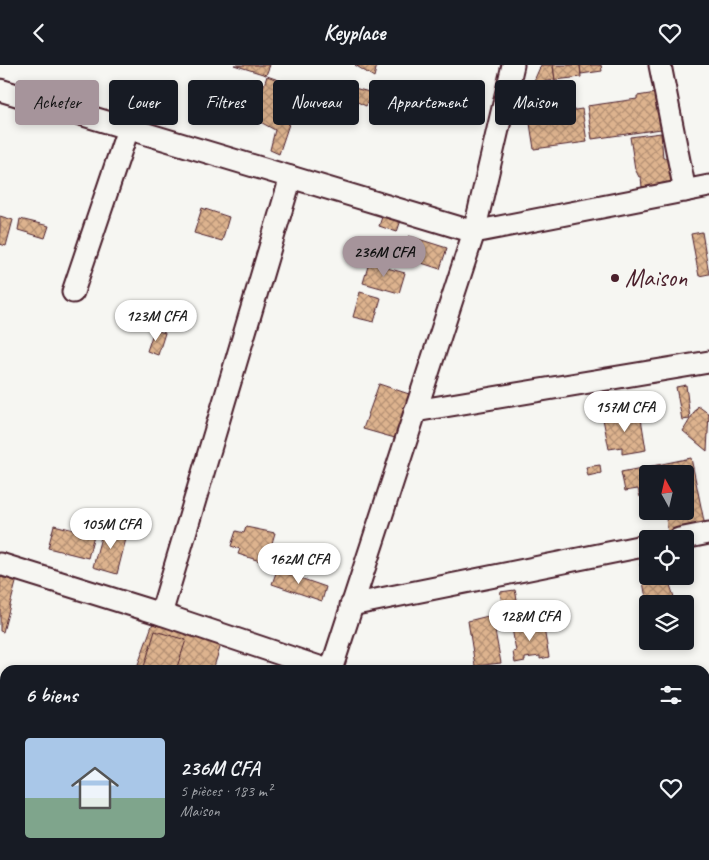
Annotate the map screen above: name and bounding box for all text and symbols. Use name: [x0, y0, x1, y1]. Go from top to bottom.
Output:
icon: back: [25, 19, 53, 47]
text: Keyplace: [324, 19, 385, 47]
icon: heart: [656, 19, 684, 47]
chip: Acheter: [15, 80, 99, 125]
chip: Louer: [109, 80, 178, 125]
chip: Filtres: [188, 80, 263, 125]
chip: Nouveau: [273, 80, 359, 125]
chip: Appartement: [369, 80, 485, 125]
chip: Maison: [495, 80, 576, 125]
pin: 236M CFA: [332, 235, 436, 278]
text: 236M CFA: [354, 242, 414, 262]
place label: Maison: [625, 262, 688, 294]
marker: Maison: [609, 272, 621, 284]
pin: 123M CFA: [104, 299, 208, 342]
text: 123M CFA: [126, 306, 186, 326]
pin: 157M CFA: [573, 391, 677, 433]
text: 157M CFA: [595, 397, 655, 417]
north arrow: [639, 465, 694, 520]
map controls: [639, 465, 694, 650]
pin: 105M CFA: [59, 507, 163, 550]
text: 105M CFA: [81, 514, 141, 534]
button: locate: [639, 530, 694, 585]
pin: 162M CFA: [247, 543, 351, 585]
text: 162M CFA: [269, 549, 329, 569]
button: layers: [639, 595, 694, 650]
pin: 128M CFA: [478, 599, 582, 642]
text: 128M CFA: [500, 606, 560, 626]
icon: filters: [657, 681, 685, 709]
text: 6 biens: [25, 682, 77, 708]
text: 236M CFA: [180, 755, 260, 781]
icon: home: [65, 758, 125, 818]
icon: heart: [657, 774, 685, 802]
text: 5 pièces · 183 m²: [180, 781, 272, 801]
text: Maison: [180, 801, 220, 821]

